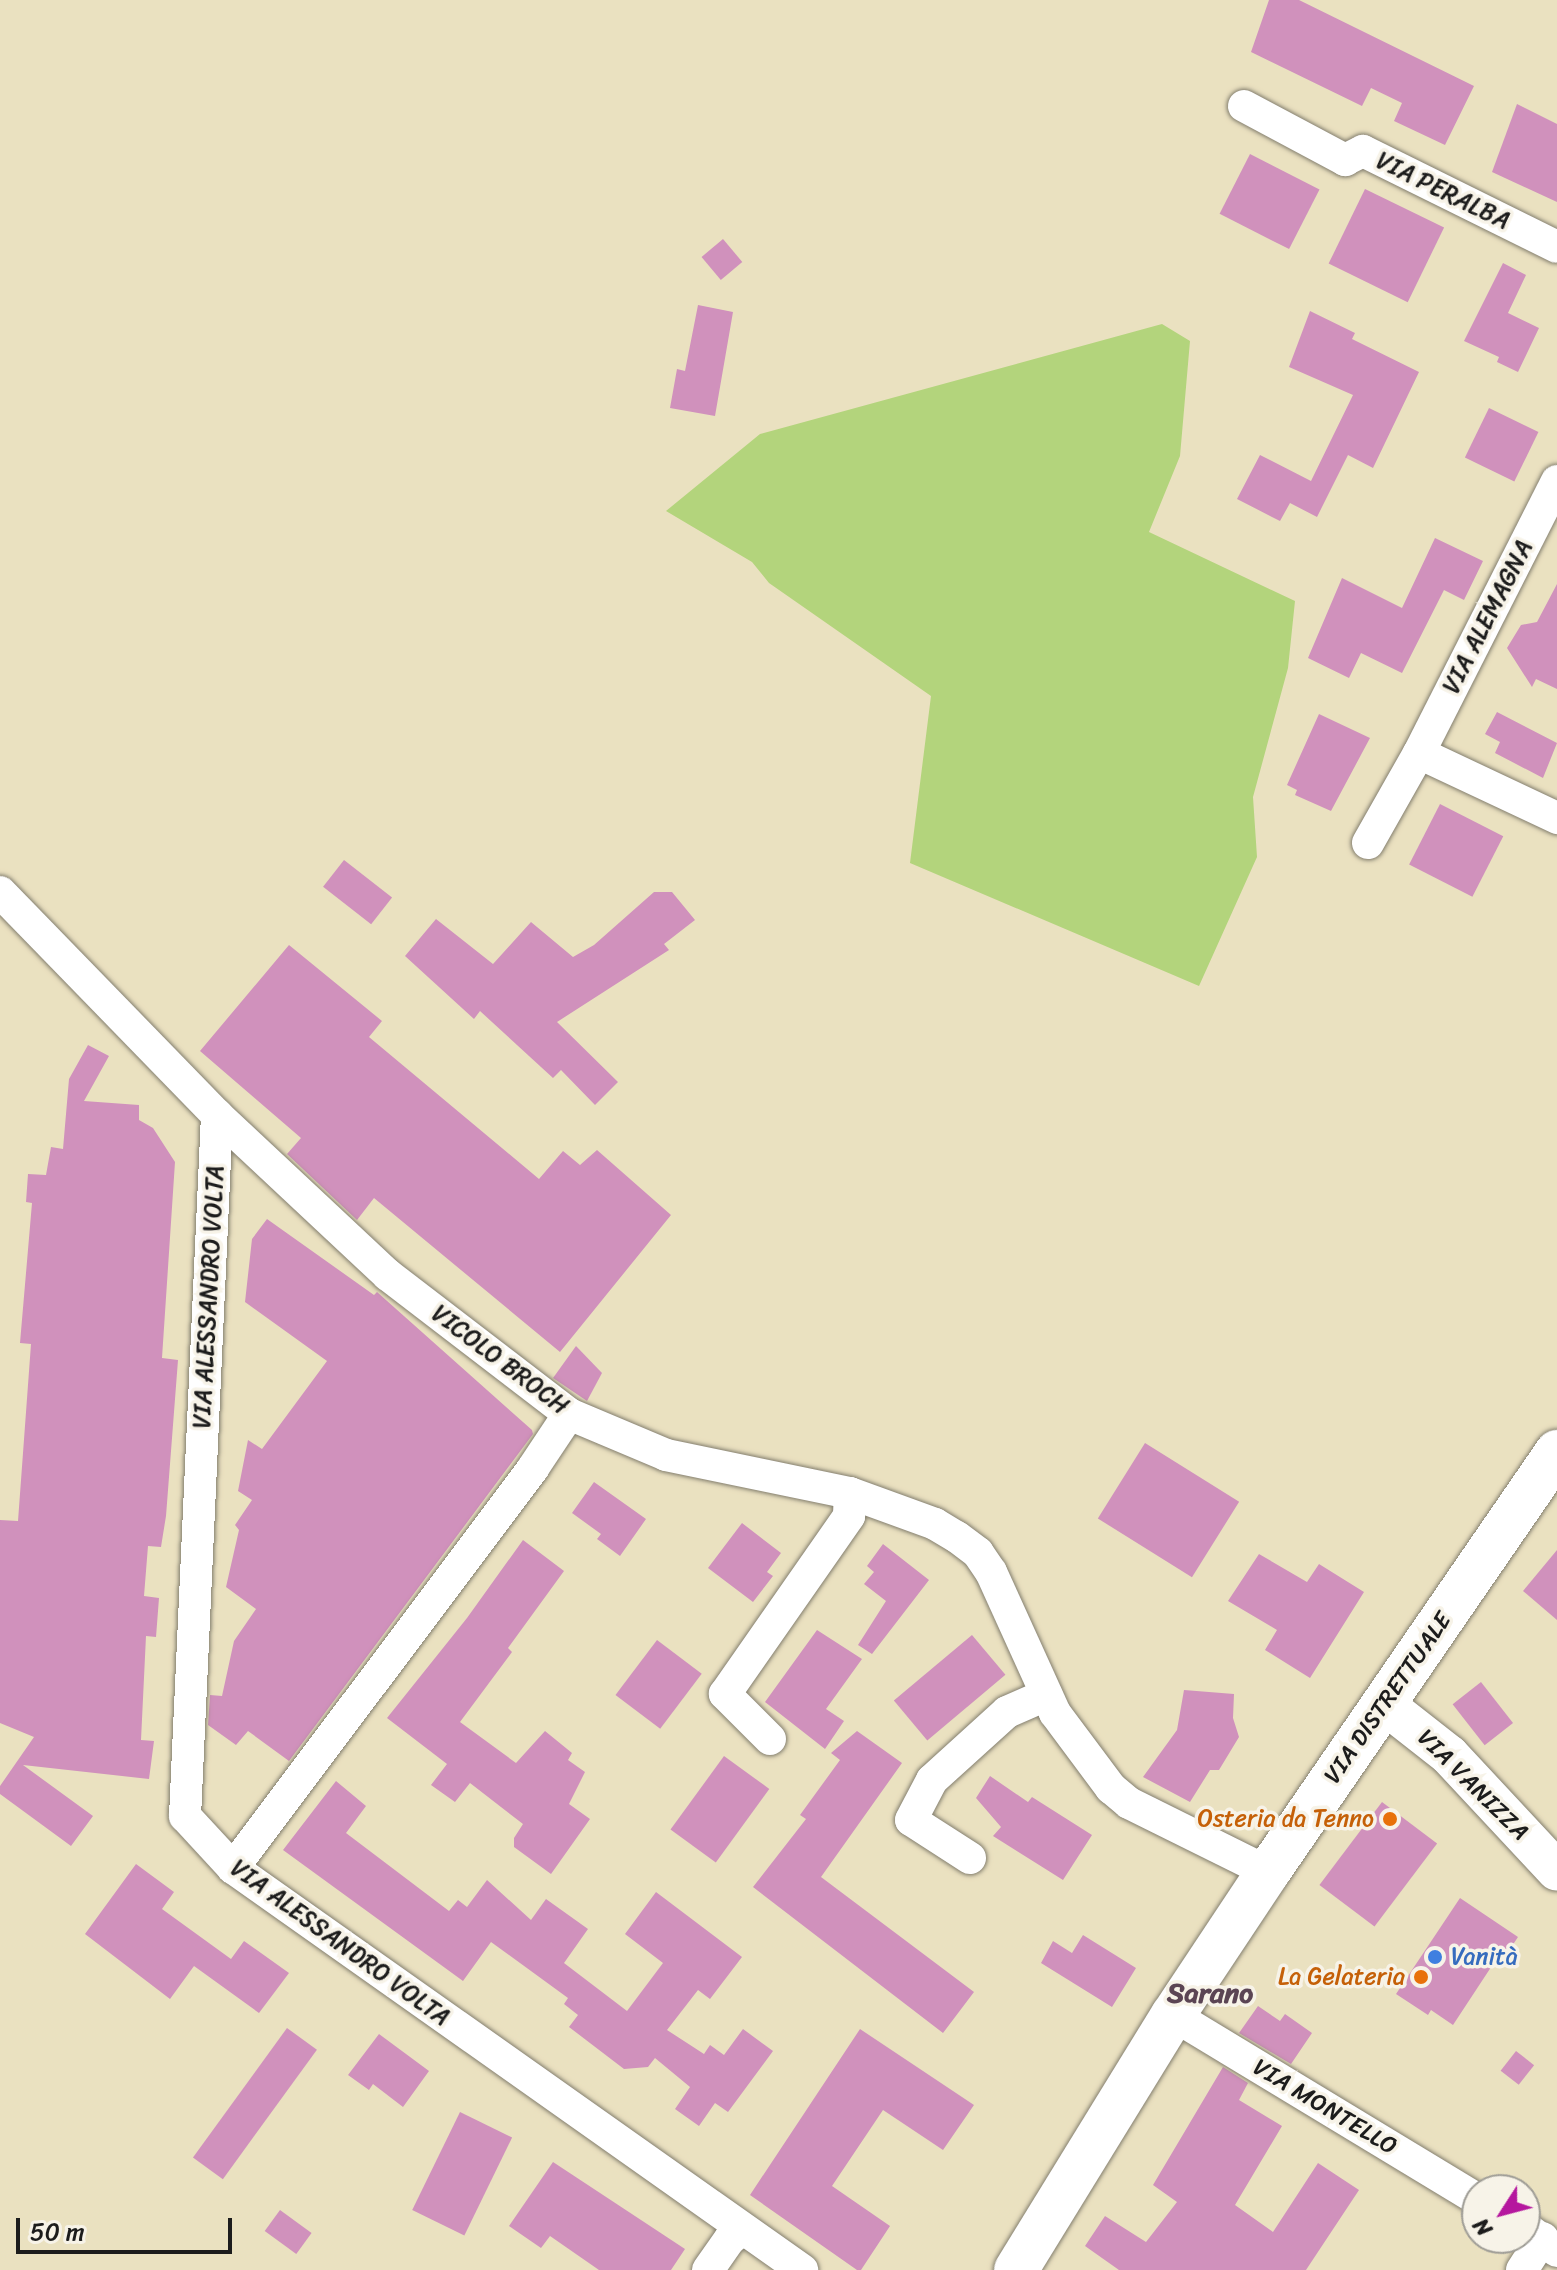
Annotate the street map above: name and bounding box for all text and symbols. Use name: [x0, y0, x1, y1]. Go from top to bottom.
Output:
street label: VIA PERALBA: [1372, 146, 1514, 236]
street label: VIA ALEMAGNA: [1437, 535, 1539, 699]
street label: VIA ALESSANDRO VOLTA: [188, 1166, 230, 1428]
street label: VICOLO BROCH: [426, 1299, 574, 1421]
street label: VIA DISTRETTUALE: [1318, 1606, 1458, 1790]
street label: VIA VANIZZA: [1414, 1726, 1532, 1844]
place label: Osteria da Tenno: [1197, 1805, 1374, 1833]
marker: Osteria da Tenno: [1381, 1810, 1399, 1828]
street label: VIA ALESSANDRO VOLTA: [226, 1854, 454, 2032]
place label: Vanità: [1451, 1943, 1518, 1971]
marker: Vanità: [1426, 1948, 1444, 1966]
place label: La Gelateria: [1279, 1963, 1405, 1991]
marker: La Gelateria: [1412, 1968, 1430, 1986]
district label: Sarano: [1167, 1976, 1253, 2010]
street label: VIA MONTELLO: [1249, 2053, 1401, 2161]
north arrow: [1461, 2174, 1541, 2254]
scale bar: [20, 2202, 236, 2252]
text: N: [1463, 2210, 1503, 2245]
text: 50 m: [30, 2211, 85, 2253]

